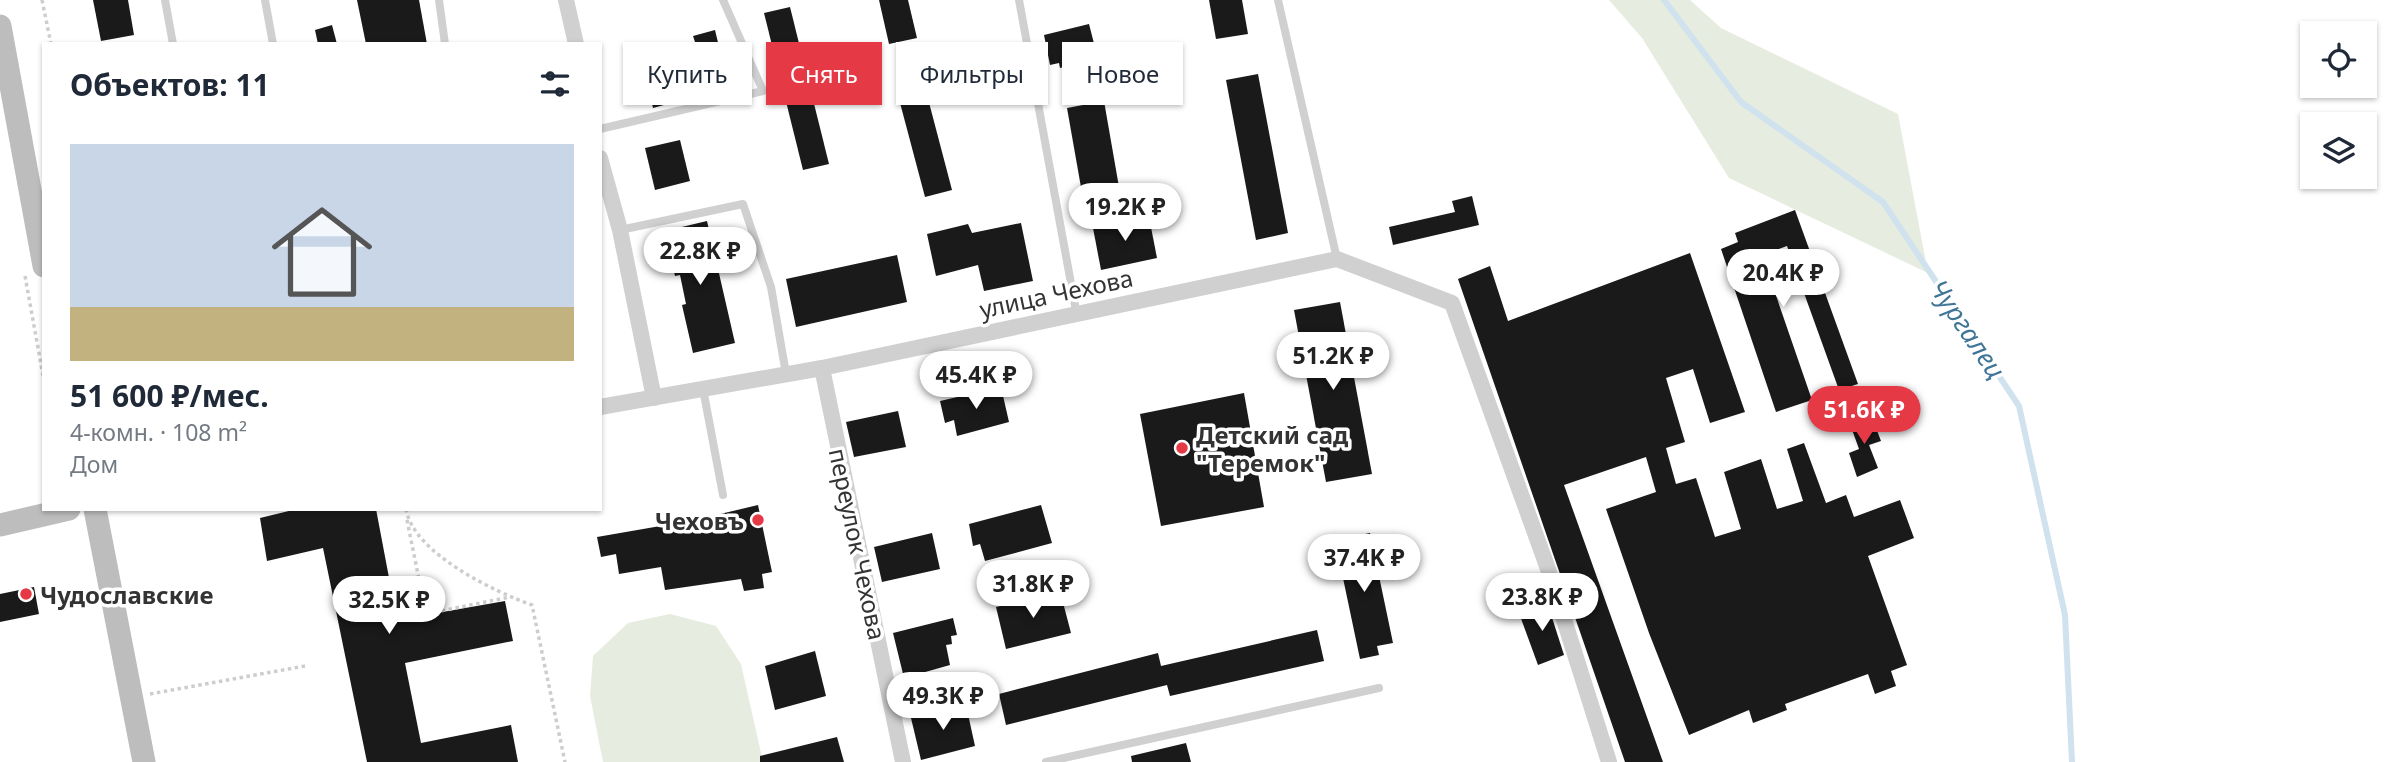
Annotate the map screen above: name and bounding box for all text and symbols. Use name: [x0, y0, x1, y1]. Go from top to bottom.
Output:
map controls: [2300, 21, 2377, 189]
button: locate: [2300, 21, 2377, 98]
chip: Купить: [623, 42, 752, 105]
chip: Снять: [766, 42, 882, 105]
chip: Фильтры: [896, 42, 1048, 105]
chip: Новое: [1062, 42, 1183, 105]
text: Объектов: 11: [70, 64, 270, 105]
icon: filters: [536, 65, 574, 103]
button: layers: [2300, 112, 2377, 189]
pin: 19.2K ₽: [1060, 184, 1190, 243]
icon: home: [259, 189, 385, 315]
text: 19.2K ₽: [1085, 190, 1165, 222]
pin: 22.8K ₽: [635, 228, 765, 287]
text: 22.8K ₽: [660, 234, 740, 266]
pin: 20.4K ₽: [1718, 250, 1848, 309]
text: 20.4K ₽: [1743, 256, 1823, 288]
street label: улица Чехова: [976, 261, 1136, 325]
water label: Чургалец: [1922, 272, 2014, 386]
pin: 51.2K ₽: [1268, 332, 1398, 392]
text: 51.2K ₽: [1293, 339, 1373, 371]
pin: 45.4K ₽: [911, 352, 1041, 411]
text: 45.4K ₽: [936, 358, 1016, 390]
text: 51 600 ₽/мес.: [70, 375, 269, 416]
pin: 51.6K ₽: [1799, 386, 1929, 446]
text: 51.6K ₽: [1824, 393, 1904, 425]
text: 4-комн. · 108 m²: [70, 416, 247, 448]
place label: Детский сад "Теремок": [1196, 418, 1349, 479]
marker: Детский сад "Теремок": [1174, 440, 1190, 456]
street label: переулок Чехова: [822, 445, 894, 643]
text: Дом: [70, 448, 118, 480]
place label: Чеховъ: [655, 504, 744, 537]
marker: Чеховъ: [750, 512, 766, 528]
pin: 37.4K ₽: [1299, 534, 1429, 594]
text: 37.4K ₽: [1324, 541, 1404, 573]
pin: 31.8K ₽: [968, 560, 1098, 620]
text: 31.8K ₽: [993, 567, 1073, 599]
pin: 23.8K ₽: [1477, 574, 1607, 633]
pin: 32.5K ₽: [324, 576, 454, 636]
place label: Чудославские: [40, 578, 214, 611]
text: 23.8K ₽: [1502, 580, 1582, 612]
text: 32.5K ₽: [349, 583, 429, 615]
marker: Чудославские: [18, 586, 34, 602]
pin: 49.3K ₽: [878, 672, 1008, 732]
text: 49.3K ₽: [903, 679, 983, 711]

